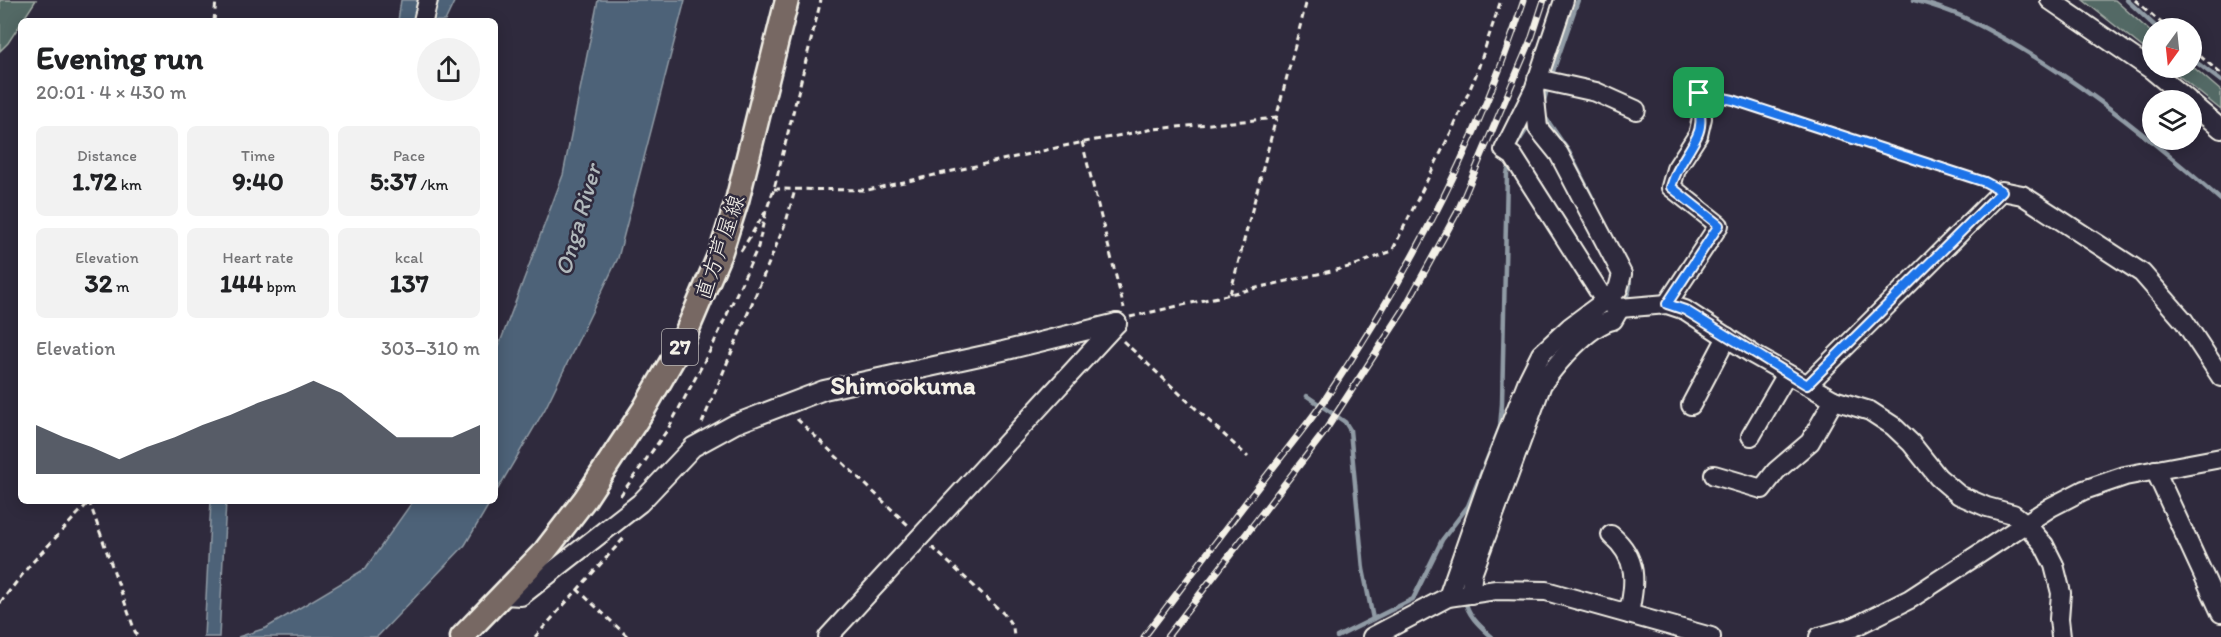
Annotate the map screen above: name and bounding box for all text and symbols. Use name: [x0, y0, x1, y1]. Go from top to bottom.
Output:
north arrow: [2142, 18, 2202, 78]
map controls: [2142, 18, 2202, 150]
text: Evening run: [36, 38, 203, 77]
button: share: [417, 38, 480, 101]
pin: [1673, 67, 1724, 118]
icon: arrive: [1682, 76, 1715, 109]
text: 20:01 · 4 × 430 m: [36, 80, 187, 104]
button: layers: [2142, 90, 2202, 150]
text: Distance: [77, 146, 137, 165]
text: Time: [241, 146, 275, 165]
text: Pace: [393, 146, 425, 165]
water label: Onga River: [548, 159, 608, 279]
text: 1.72: [72, 165, 117, 197]
text: 9:40: [232, 165, 284, 197]
text: 5:37: [370, 165, 417, 197]
text: km: [117, 175, 142, 194]
text: /km: [417, 175, 448, 194]
street label: 直方芦屋線: [689, 191, 750, 304]
text: Elevation: [75, 248, 139, 267]
text: Heart rate: [223, 248, 293, 267]
text: kcal: [395, 248, 423, 267]
text: 32: [85, 267, 112, 299]
text: 144: [220, 267, 263, 299]
text: 137: [389, 267, 429, 299]
text: m: [112, 277, 129, 296]
text: bpm: [263, 277, 296, 296]
road number: 27: [662, 329, 698, 365]
text: Elevation: [36, 336, 115, 360]
text: 303–310 m: [381, 336, 480, 360]
district label: Shimookuma: [830, 369, 976, 401]

